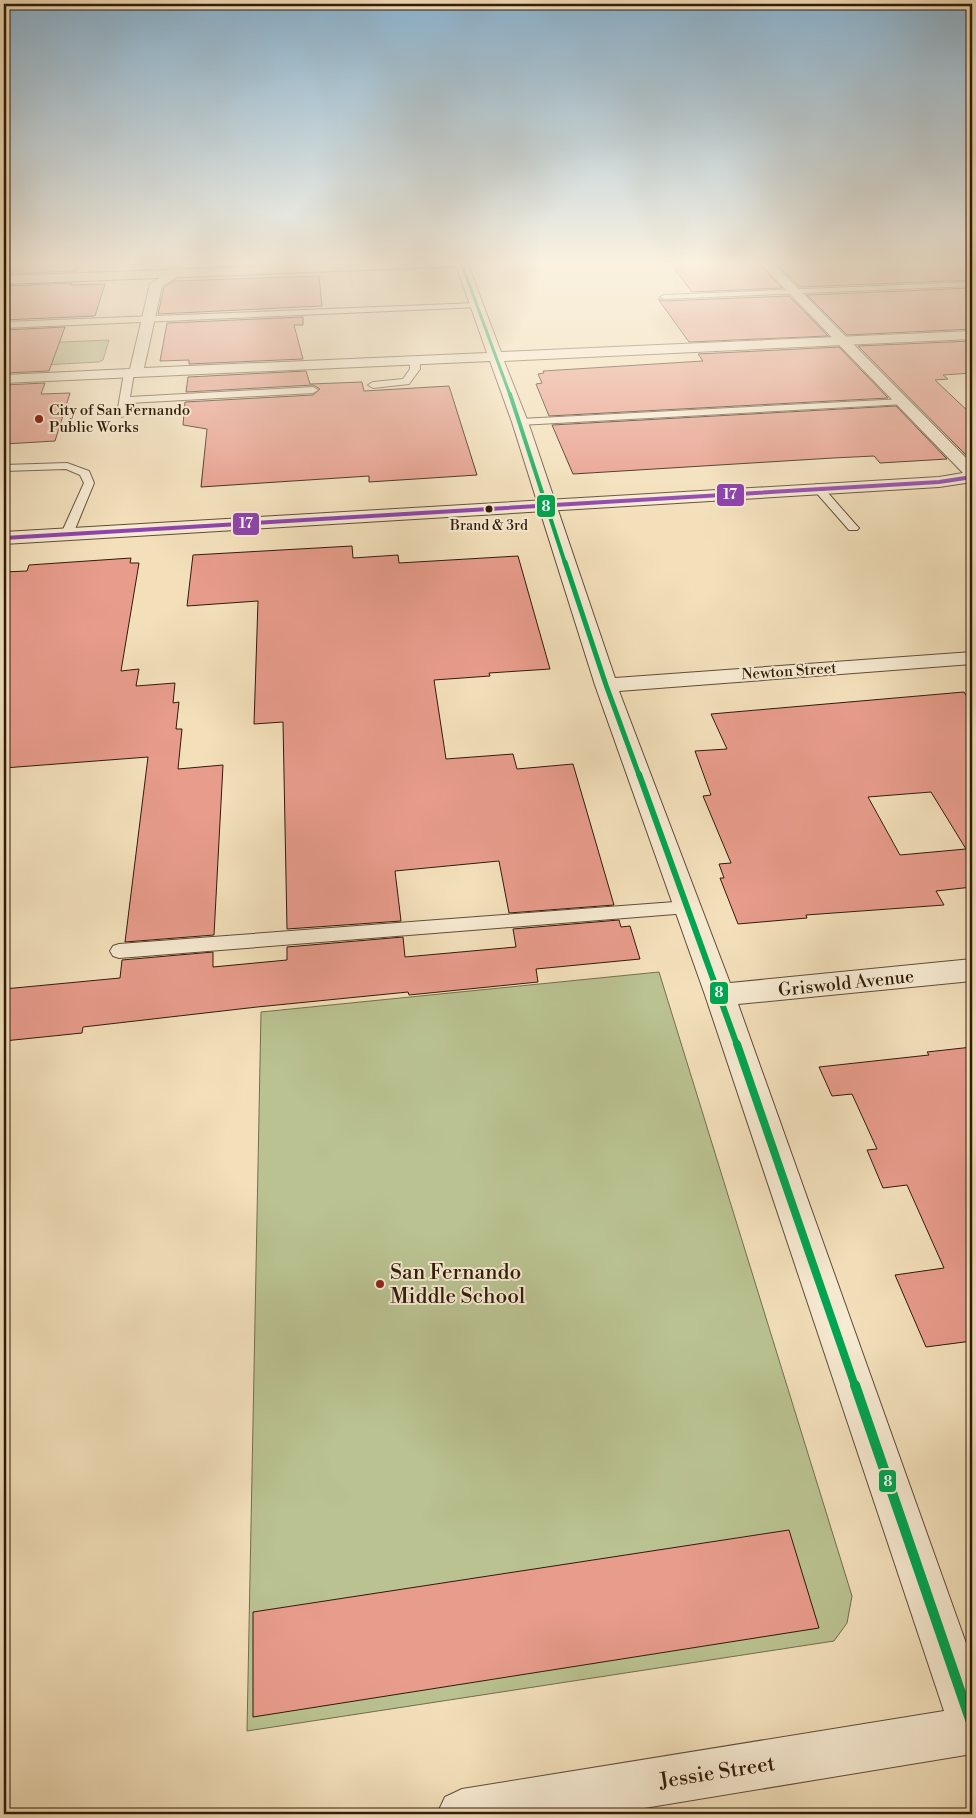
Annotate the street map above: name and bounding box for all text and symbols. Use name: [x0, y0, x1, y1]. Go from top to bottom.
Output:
place label: City of San Fernando Public Works: [49, 401, 190, 437]
marker: City of San Fernando Public Works: [33, 413, 45, 425]
line badge: 17: [716, 483, 745, 507]
text: 17: [723, 486, 738, 504]
line badge: 8: [536, 494, 556, 518]
text: 8: [542, 498, 551, 516]
marker: Brand & 3rd: [484, 504, 494, 514]
line badge: 17: [232, 512, 260, 536]
text: 17: [239, 515, 254, 533]
place label: Brand & 3rd: [449, 517, 528, 535]
street label: Newton Street: [741, 659, 838, 684]
street label: Griswold Avenue: [777, 965, 915, 1002]
line badge: 8: [709, 981, 729, 1005]
text: 8: [715, 984, 724, 1002]
place label: San Fernando Middle School: [390, 1260, 525, 1310]
marker: San Fernando Middle School: [374, 1278, 386, 1290]
line badge: 8: [878, 1469, 897, 1493]
text: 8: [884, 1473, 893, 1491]
street label: Jessie Street: [656, 1751, 777, 1795]

